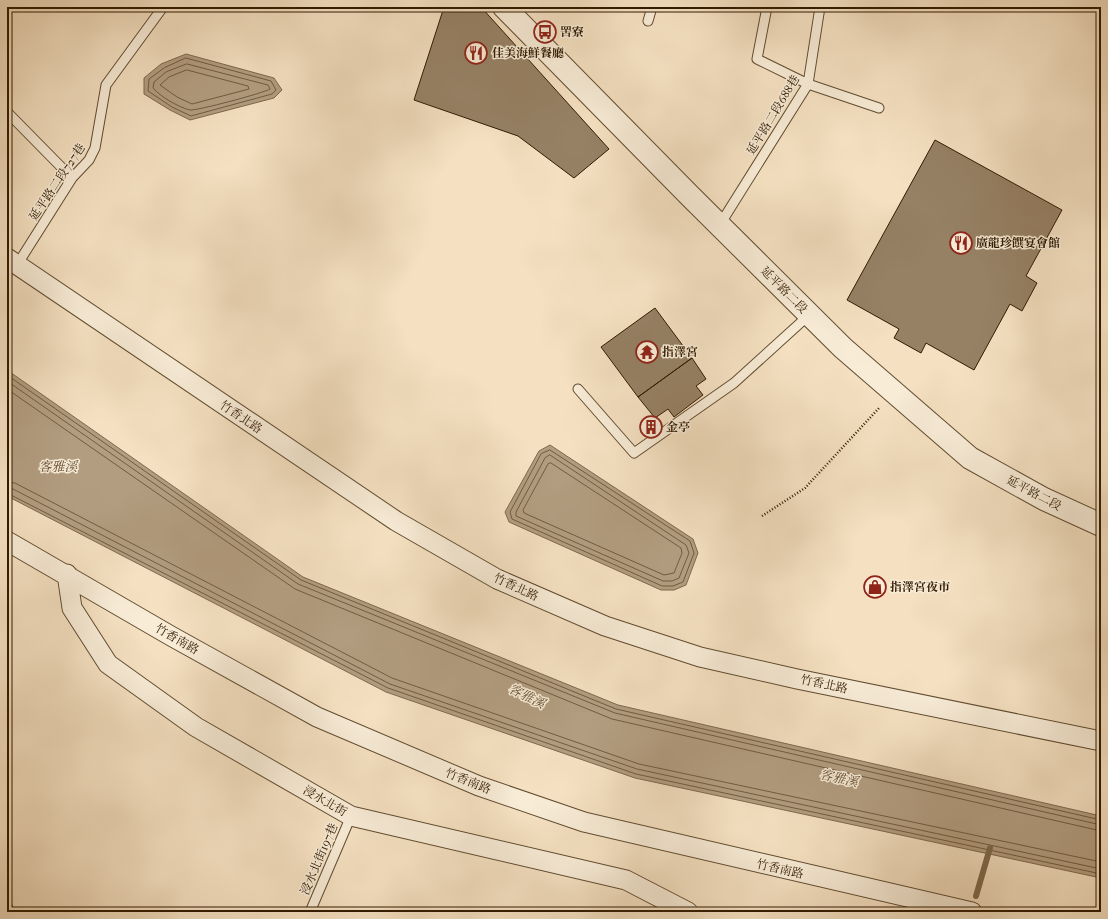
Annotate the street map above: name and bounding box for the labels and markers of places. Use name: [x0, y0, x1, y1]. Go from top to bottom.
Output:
bus stop icon: 罟寮: [532, 19, 558, 45]
place label: 罟寮: [560, 25, 584, 39]
restaurant icon: 佳美海鮮餐廳: [463, 40, 489, 66]
place label: 佳美海鮮餐廳: [492, 46, 564, 60]
restaurant icon: 廣龍珍饌宴會館: [948, 230, 974, 256]
place label: 廣龍珍饌宴會館: [976, 236, 1060, 250]
temple icon: 指澤宮: [634, 339, 660, 365]
place label: 指澤宮: [662, 345, 698, 359]
building icon: 金亭: [638, 414, 664, 440]
place label: 金亭: [666, 420, 690, 434]
shop icon: 指澤宮夜市: [862, 574, 888, 600]
place label: 指澤宮夜市: [890, 580, 950, 594]

